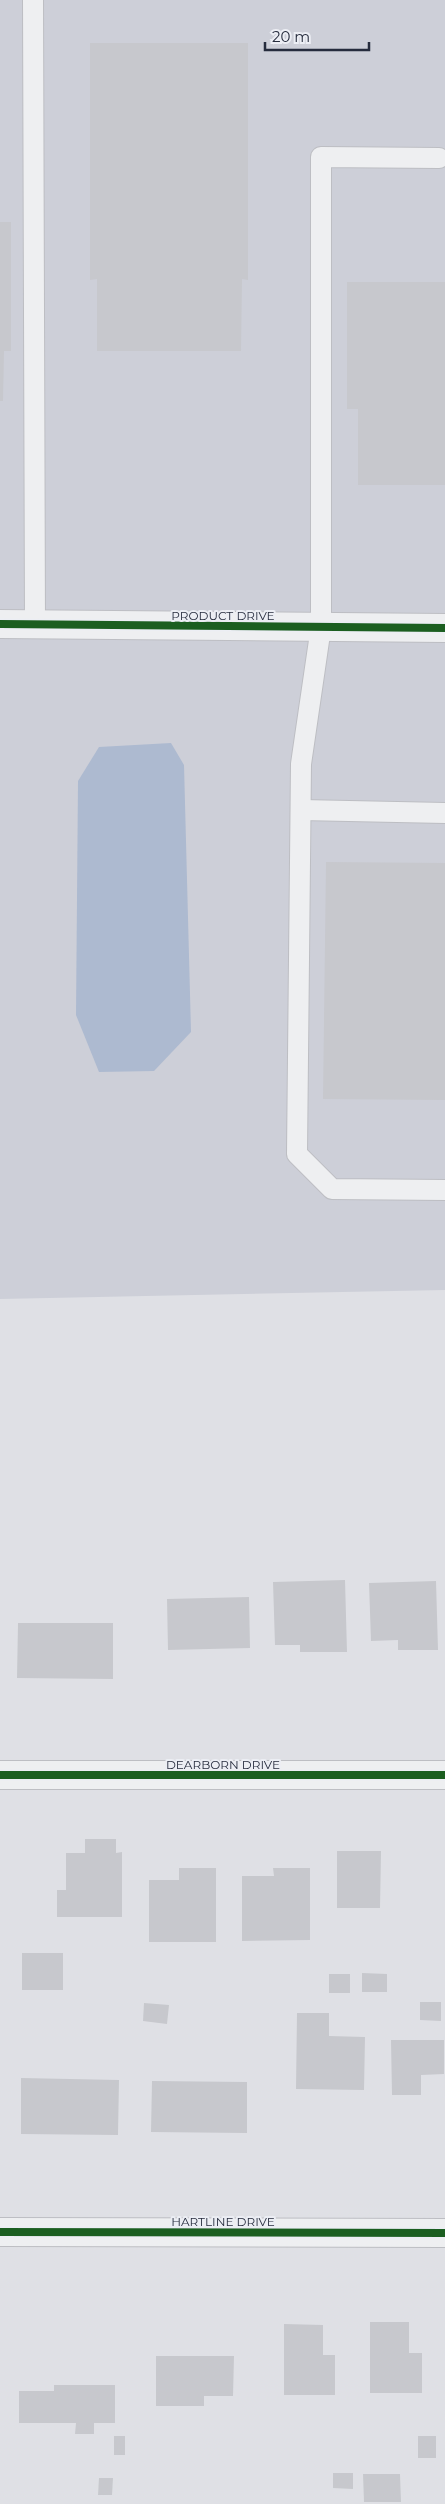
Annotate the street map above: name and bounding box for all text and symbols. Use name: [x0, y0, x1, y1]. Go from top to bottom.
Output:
scale bar: [265, 20, 369, 52]
text: 20 m: [272, 27, 310, 46]
street label: PRODUCT DRIVE: [171, 608, 275, 623]
street label: DEARBORN DRIVE: [166, 1757, 280, 1772]
street label: HARTLINE DRIVE: [171, 2214, 275, 2229]

